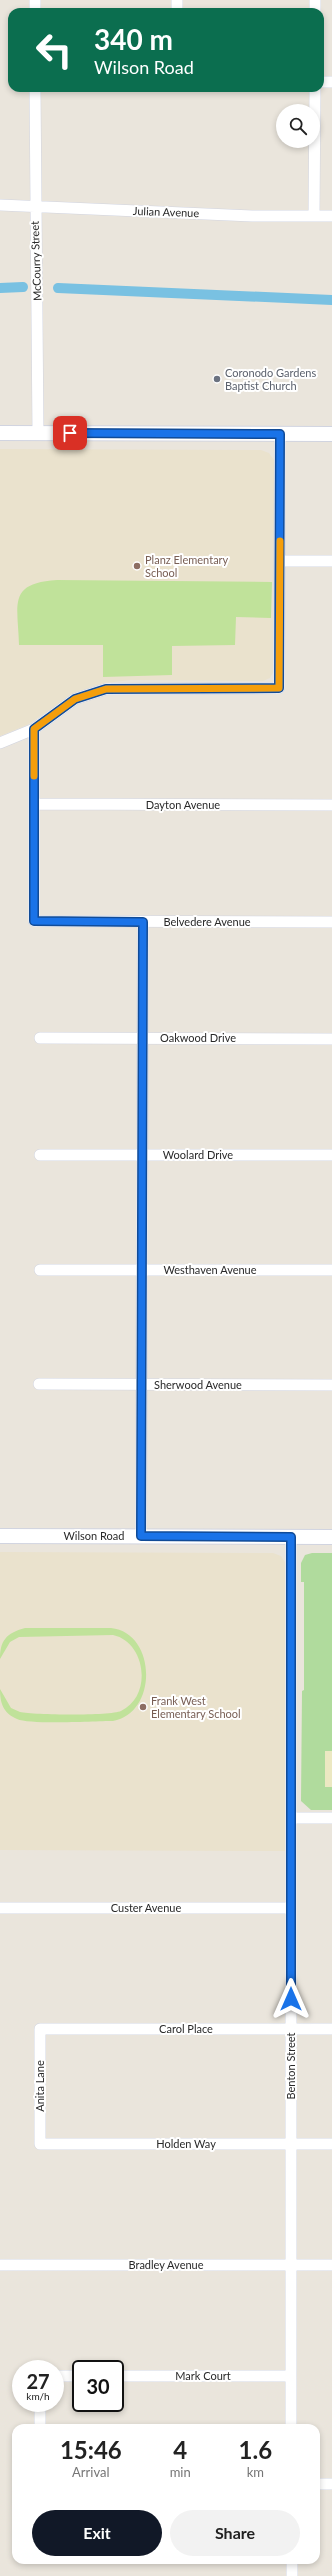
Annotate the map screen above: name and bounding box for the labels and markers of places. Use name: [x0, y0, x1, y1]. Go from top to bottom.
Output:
place label: Coronodo Gardens Baptist Church: [225, 366, 316, 392]
marker: Coronodo Gardens Baptist Church: [212, 374, 222, 384]
pin: [53, 416, 87, 450]
place label: Planz Elementary School: [145, 553, 229, 579]
marker: Planz Elementary School: [132, 561, 142, 571]
place label: Frank West Elementary School: [151, 1694, 241, 1720]
marker: Frank West Elementary School: [138, 1702, 148, 1712]

